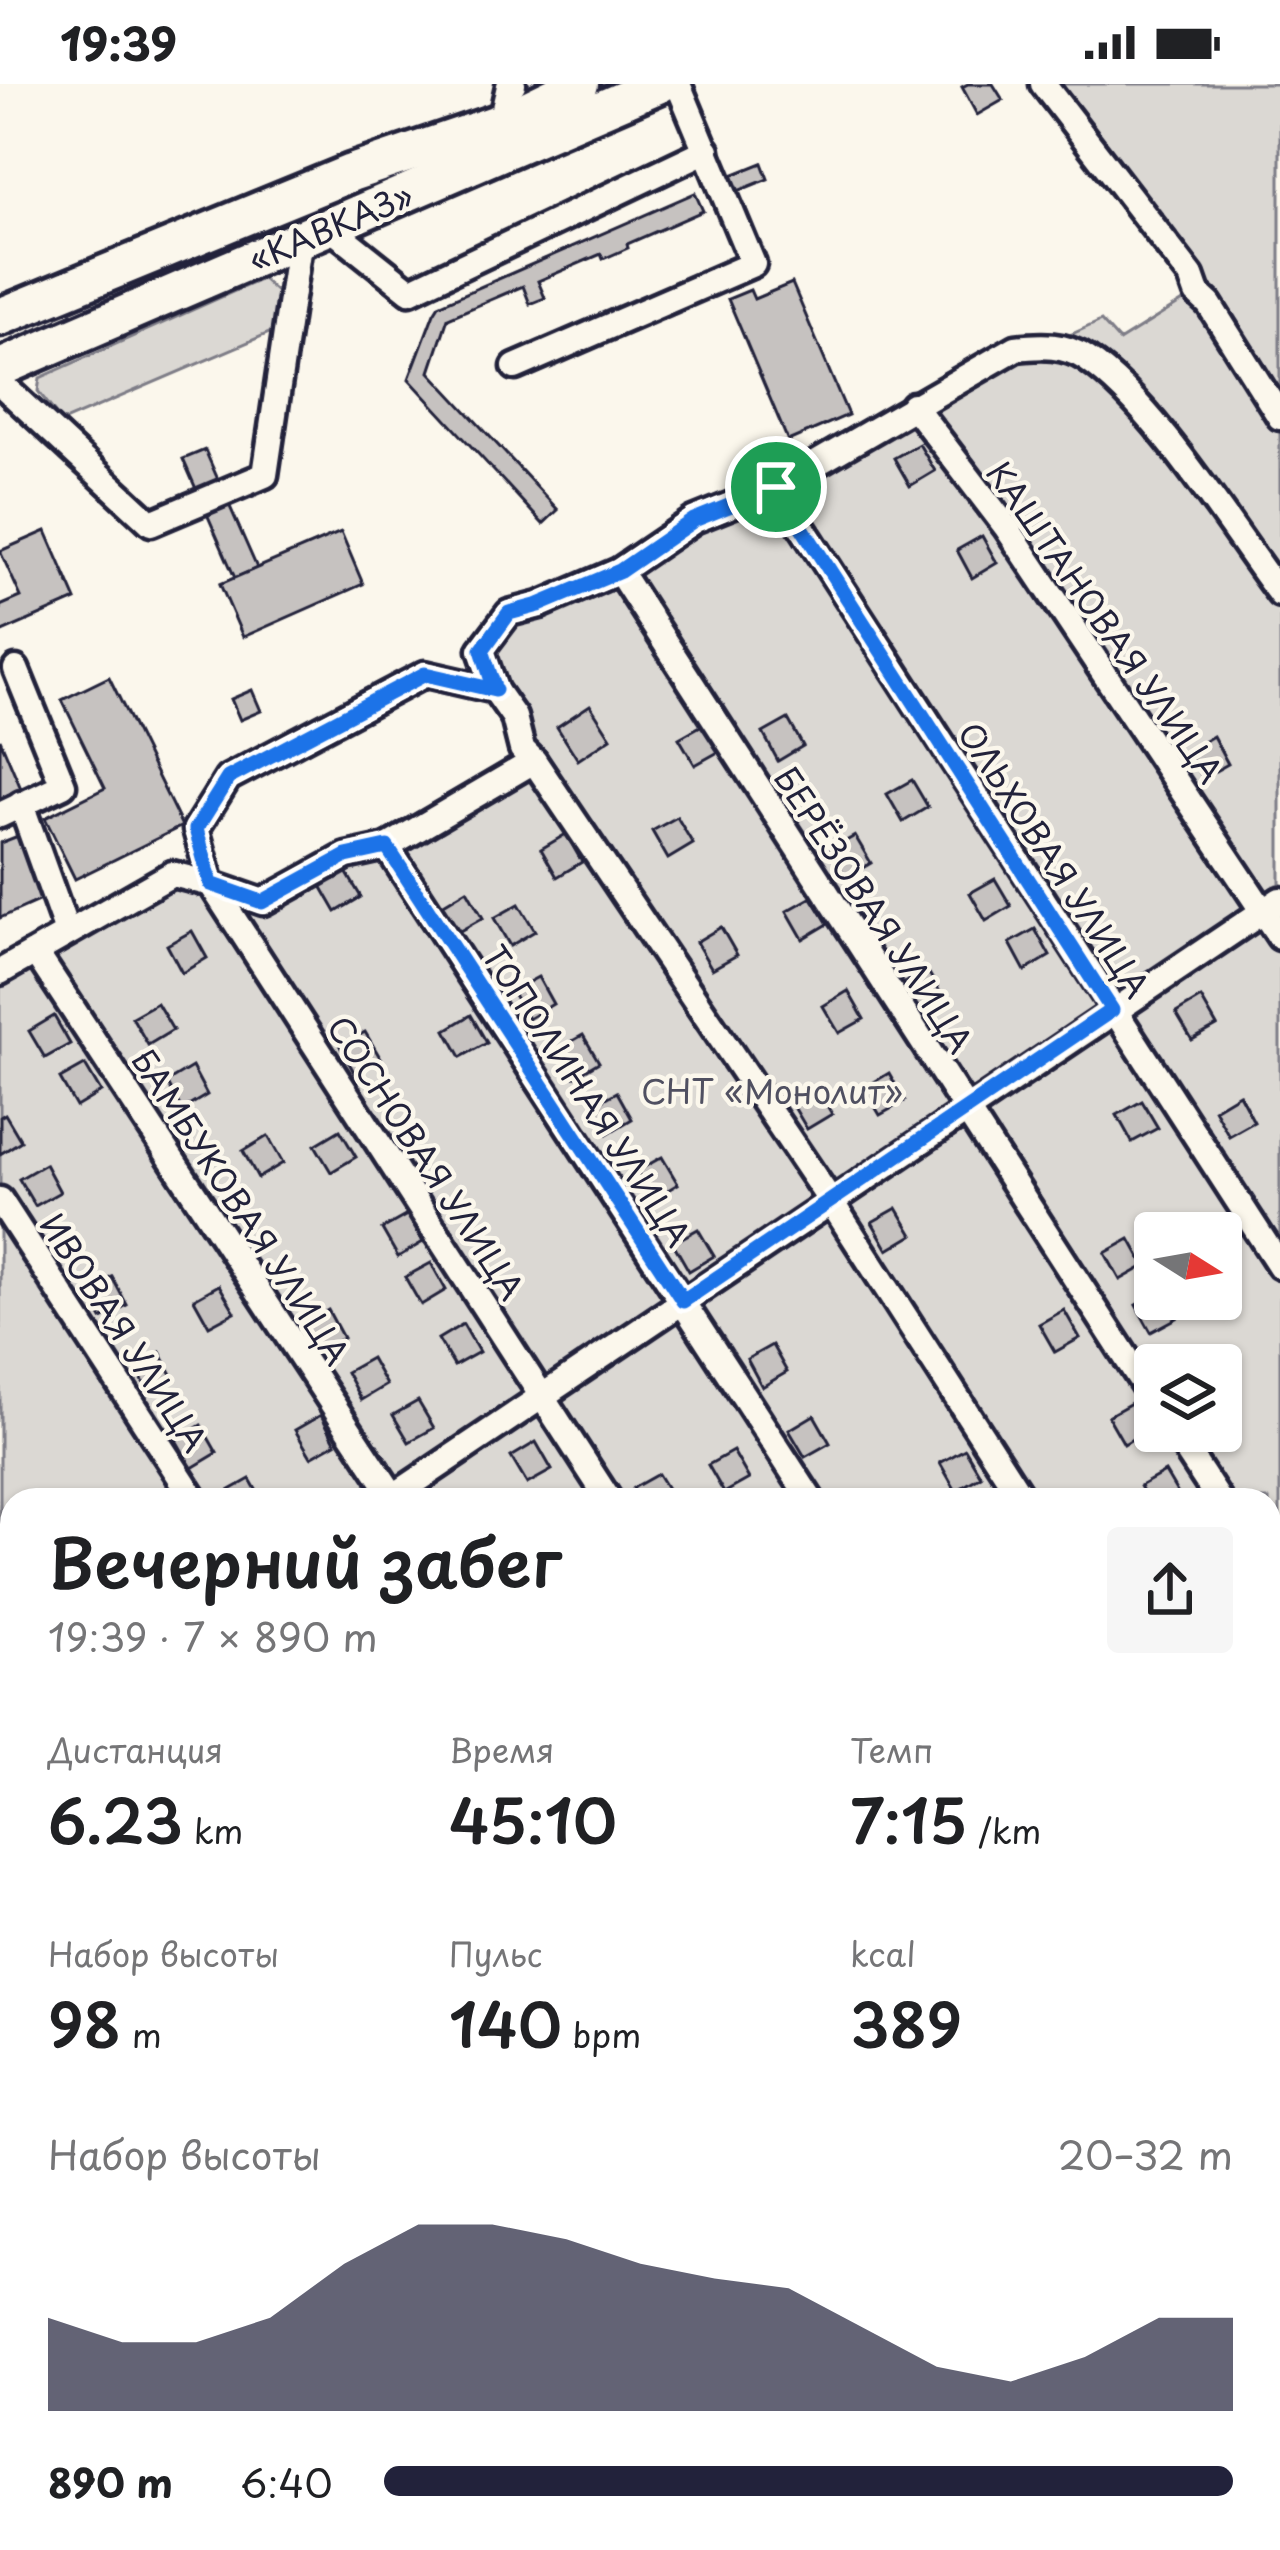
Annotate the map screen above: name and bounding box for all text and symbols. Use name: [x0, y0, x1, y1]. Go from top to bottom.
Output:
text: 19:39: [60, 8, 177, 76]
street label: «КАВКАЗ»: [240, 169, 420, 283]
pin: [725, 436, 827, 538]
street label: КАШТАНОВАЯ УЛИЦА: [975, 450, 1237, 792]
icon: arrive: [743, 454, 809, 520]
street label: ОЛЬХОВАЯ УЛИЦА: [947, 711, 1163, 1007]
street label: БЕРЁЗОВАЯ УЛИЦА: [763, 756, 987, 1062]
street label: ТОПОЛИНАЯ УЛИЦА: [471, 934, 705, 1256]
street label: СОСНОВАЯ УЛИЦА: [316, 1005, 538, 1309]
street label: БАМБУКОВАЯ УЛИЦА: [121, 1038, 363, 1374]
park label: СНТ «Монолит»: [641, 1065, 903, 1115]
street label: ИВОВАЯ УЛИЦА: [29, 1203, 221, 1461]
north arrow: [1134, 1212, 1242, 1320]
map controls: [1134, 1212, 1242, 1452]
button: layers: [1134, 1344, 1242, 1452]
text: Вечерний забег: [48, 1511, 562, 1610]
button: share: [1107, 1527, 1233, 1653]
text: 19:39 · 7 × 890 m: [48, 1606, 378, 1665]
text: Дистанция: [48, 1724, 223, 1774]
text: Время: [449, 1724, 554, 1774]
text: Темп: [850, 1724, 933, 1774]
text: 6.23: [48, 1774, 183, 1864]
text: 45:10: [449, 1774, 617, 1864]
text: 7:15: [850, 1774, 967, 1864]
text: km: [183, 1805, 243, 1855]
text: /km: [967, 1805, 1041, 1855]
text: Набор высоты: [48, 1928, 279, 1978]
text: Пульс: [449, 1928, 542, 1978]
text: kcal: [850, 1928, 916, 1978]
text: 98: [48, 1978, 121, 2068]
text: 140: [449, 1978, 562, 2068]
text: 389: [850, 1978, 962, 2068]
text: m: [121, 2009, 162, 2059]
text: bpm: [562, 2009, 641, 2059]
text: Набор высоты: [48, 2124, 321, 2183]
text: 20–32 m: [1058, 2124, 1233, 2183]
text: 890 m: [48, 2452, 173, 2511]
text: 6:40: [240, 2452, 333, 2511]

